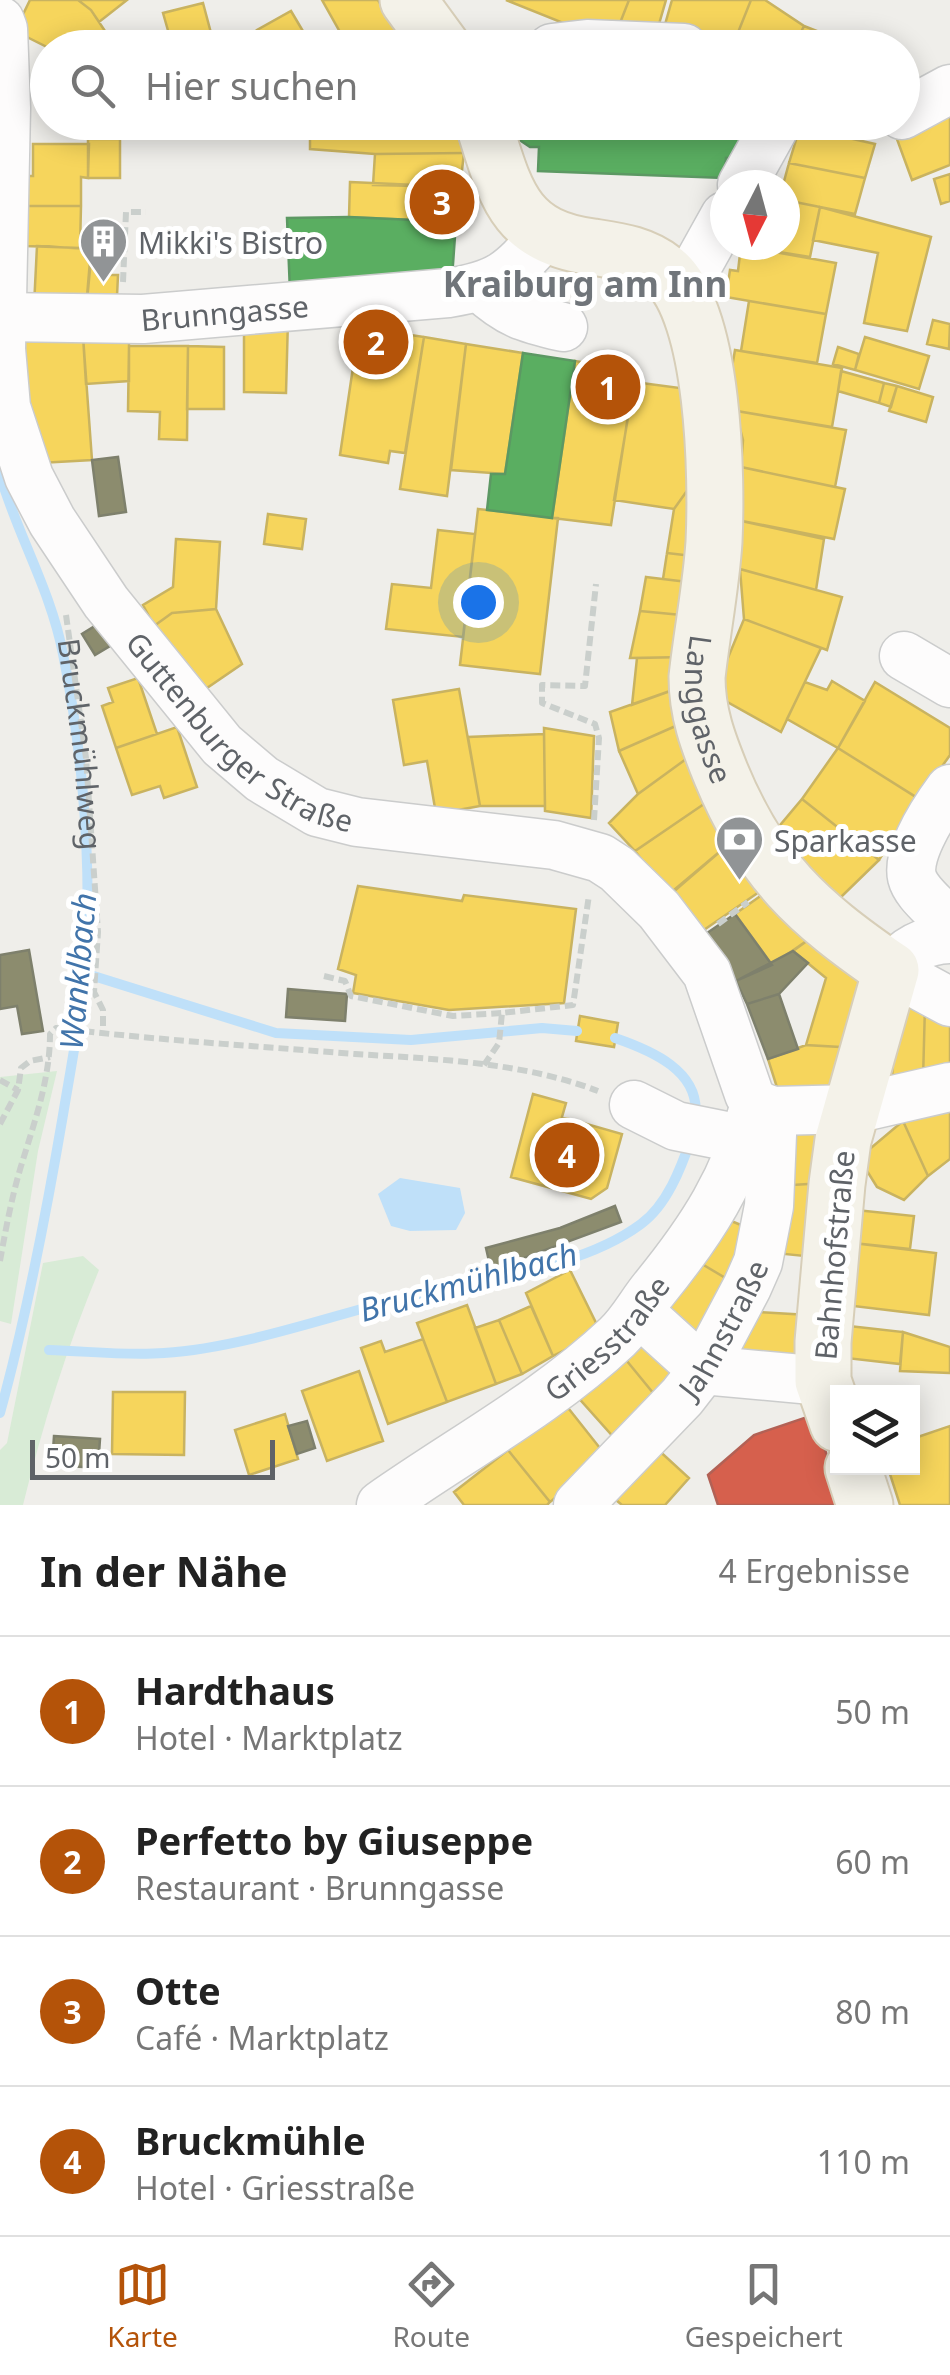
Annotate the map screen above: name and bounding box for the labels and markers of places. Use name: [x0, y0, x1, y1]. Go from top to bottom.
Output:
pin: 3: [410, 164, 474, 240]
building icon: Mikki's Bistro: [77, 216, 129, 284]
place label: Mikki's Bistro: [138, 222, 323, 263]
pin: 2: [344, 304, 408, 380]
pin: 1: [576, 350, 640, 424]
bank icon: Sparkasse: [713, 814, 765, 882]
place label: Sparkasse: [774, 820, 917, 861]
pin: 4: [534, 1118, 600, 1192]

